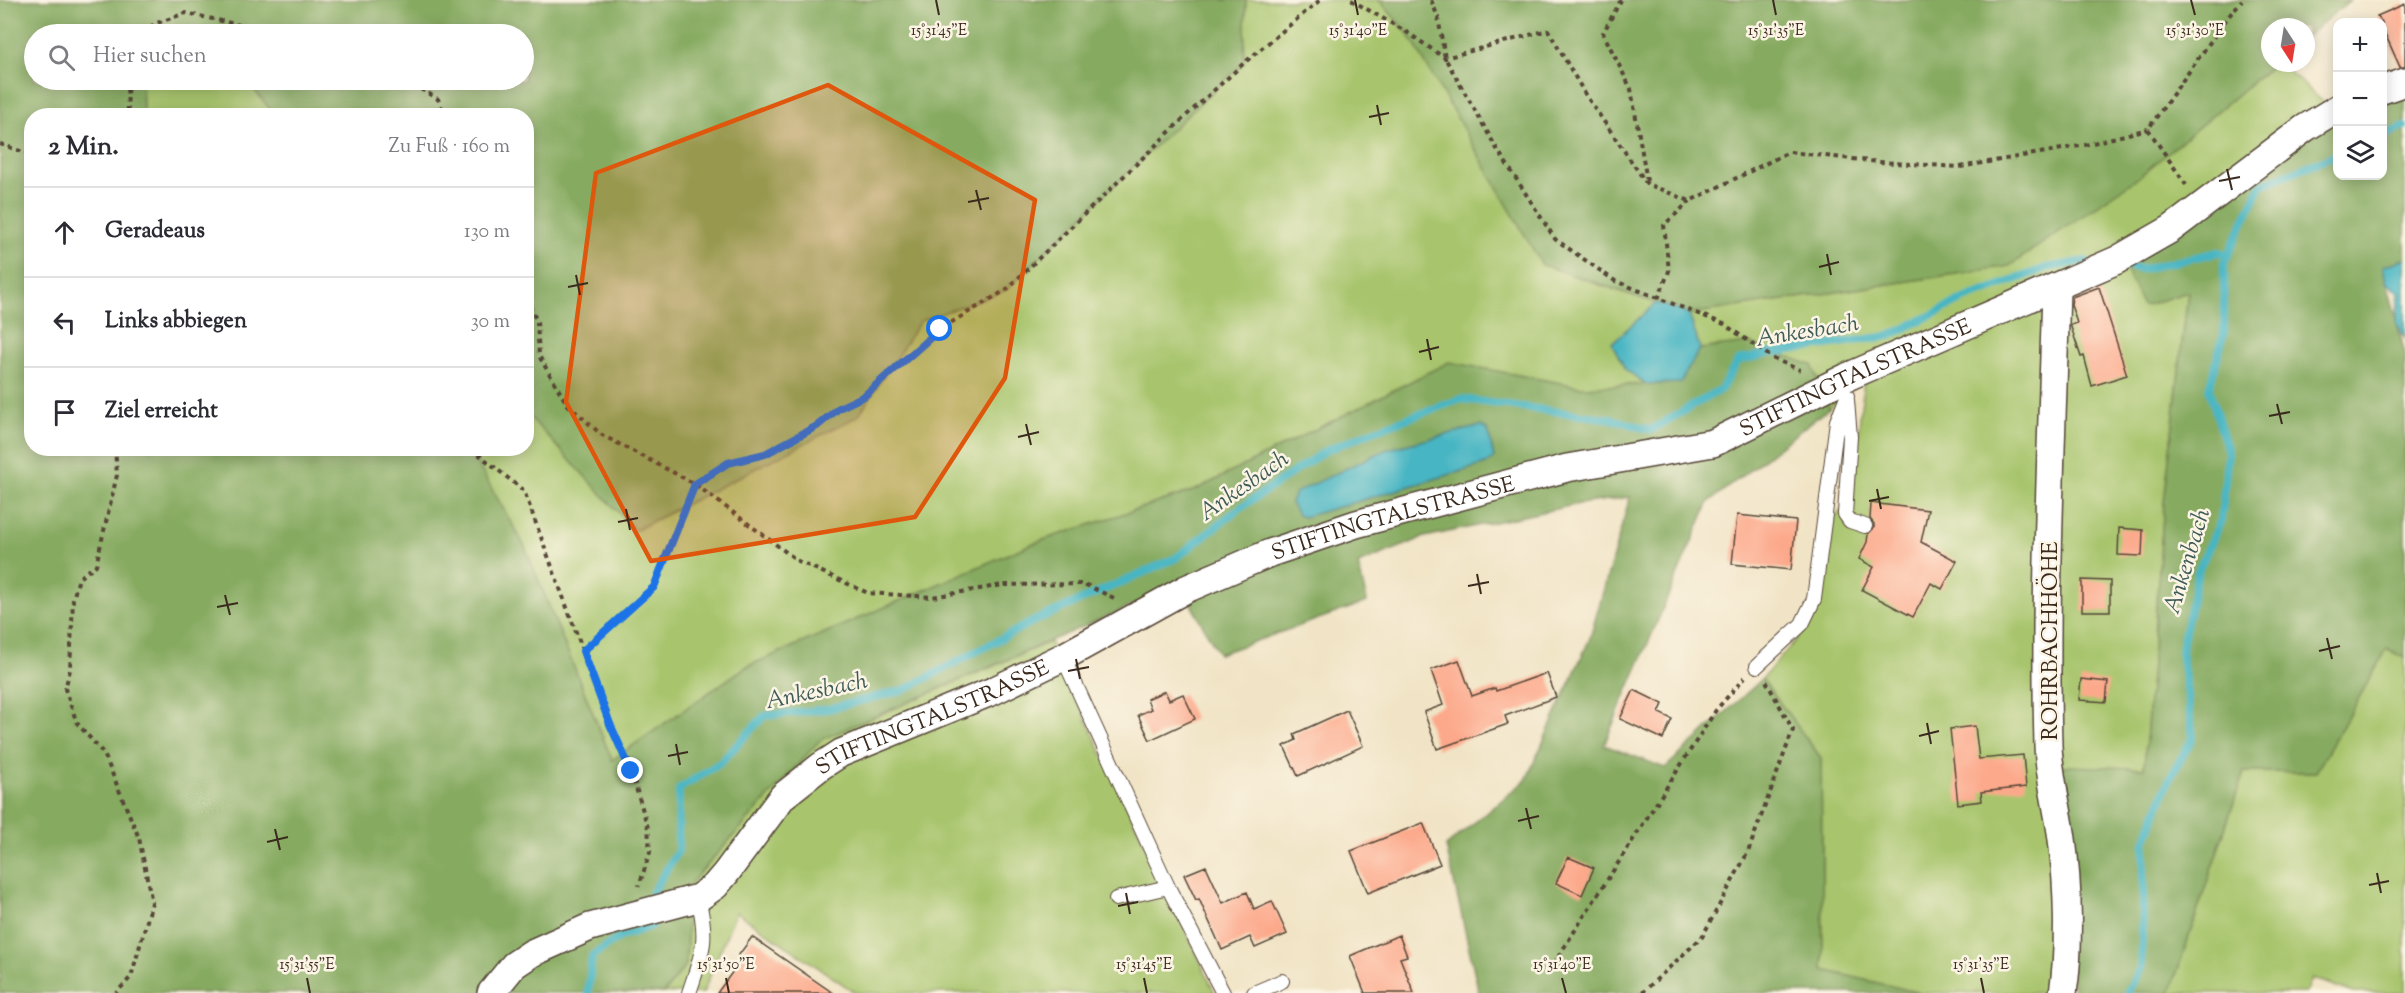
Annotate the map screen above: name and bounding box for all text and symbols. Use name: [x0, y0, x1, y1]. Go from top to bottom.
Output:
north arrow: [2261, 18, 2315, 72]
map controls: [2333, 18, 2387, 180]
button: +: [2333, 18, 2387, 72]
text: 15°31'45"E: [911, 21, 967, 42]
text: 15°31'40"E: [1329, 21, 1387, 42]
text: 15°31'35"E: [1748, 21, 1804, 42]
text: 15°31'30"E: [2166, 21, 2224, 42]
search box: [24, 24, 534, 90]
icon: search: [45, 41, 78, 74]
text: Hier suchen: [93, 41, 207, 73]
button: −: [2333, 72, 2387, 126]
button: layers: [2333, 126, 2387, 180]
text: 2 Min.: [48, 129, 119, 166]
text: Zu Fuß · 160 m: [388, 133, 510, 162]
icon: ahead: [48, 216, 81, 249]
text: Geradeaus: [105, 216, 205, 248]
text: 130 m: [464, 218, 510, 247]
icon: left: [48, 306, 81, 339]
text: Links abbiegen: [105, 306, 247, 338]
water label: Ankesbach: [1753, 307, 1861, 357]
text: 30 m: [471, 308, 510, 337]
street label: STIFTINGTALSTRASSE: [1735, 312, 1977, 447]
route start: [926, 315, 952, 341]
icon: arrive: [48, 396, 81, 429]
text: Ziel erreicht: [105, 396, 218, 428]
water label: Ankesbach: [1192, 443, 1297, 530]
street label: STIFTINGTALSTRASSE: [1267, 470, 1519, 570]
water label: Ankenbach: [2156, 504, 2220, 619]
street label: ROHRBACHHÖHE: [2035, 541, 2068, 741]
street label: STIFTINGTALSTRASSE: [810, 653, 1055, 784]
water label: Ankesbach: [762, 664, 871, 719]
route end: [617, 757, 643, 783]
text: 15°31'55"E: [279, 955, 335, 976]
text: 15°31'50"E: [697, 955, 755, 976]
text: 15°31'45"E: [1116, 955, 1172, 976]
text: 15°31'40"E: [1533, 955, 1591, 976]
text: 15°31'35"E: [1953, 955, 2009, 976]

